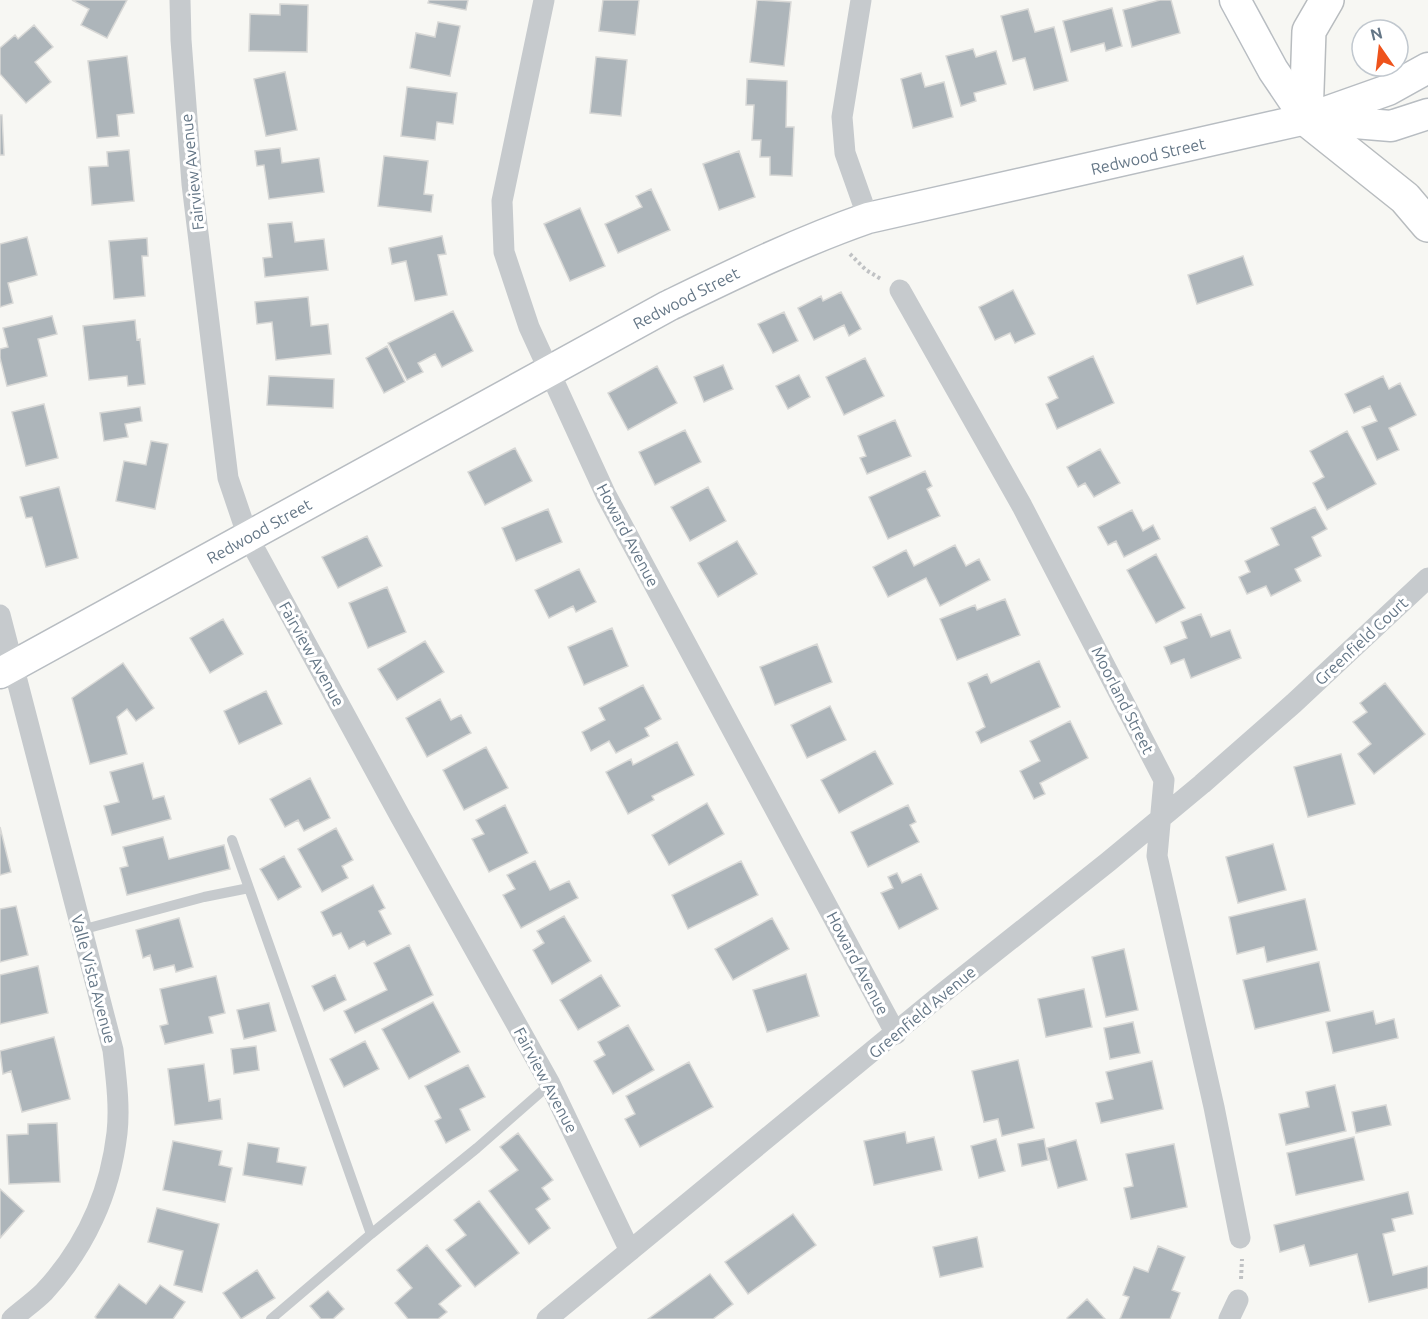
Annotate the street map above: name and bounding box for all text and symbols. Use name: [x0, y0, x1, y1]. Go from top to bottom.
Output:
north arrow: [1350, 18, 1410, 78]
text: N: [1368, 23, 1384, 44]
street label: Fairview Avenue: [177, 113, 207, 231]
street label: Redwood Street: [1089, 134, 1208, 178]
street label: Redwood Street: [630, 263, 743, 333]
street label: Howard Avenue: [593, 480, 663, 590]
street label: Redwood Street: [203, 494, 315, 567]
street label: Greenfield Court: [1311, 593, 1412, 689]
street label: Fairview Avenue: [276, 599, 348, 709]
street label: Moorland Street: [1088, 643, 1158, 757]
street label: Howard Avenue: [823, 908, 893, 1018]
street label: Valle Vista Avenue: [68, 913, 120, 1045]
street label: Greenfield Avenue: [865, 962, 979, 1062]
street label: Fairview Avenue: [511, 1024, 581, 1136]

